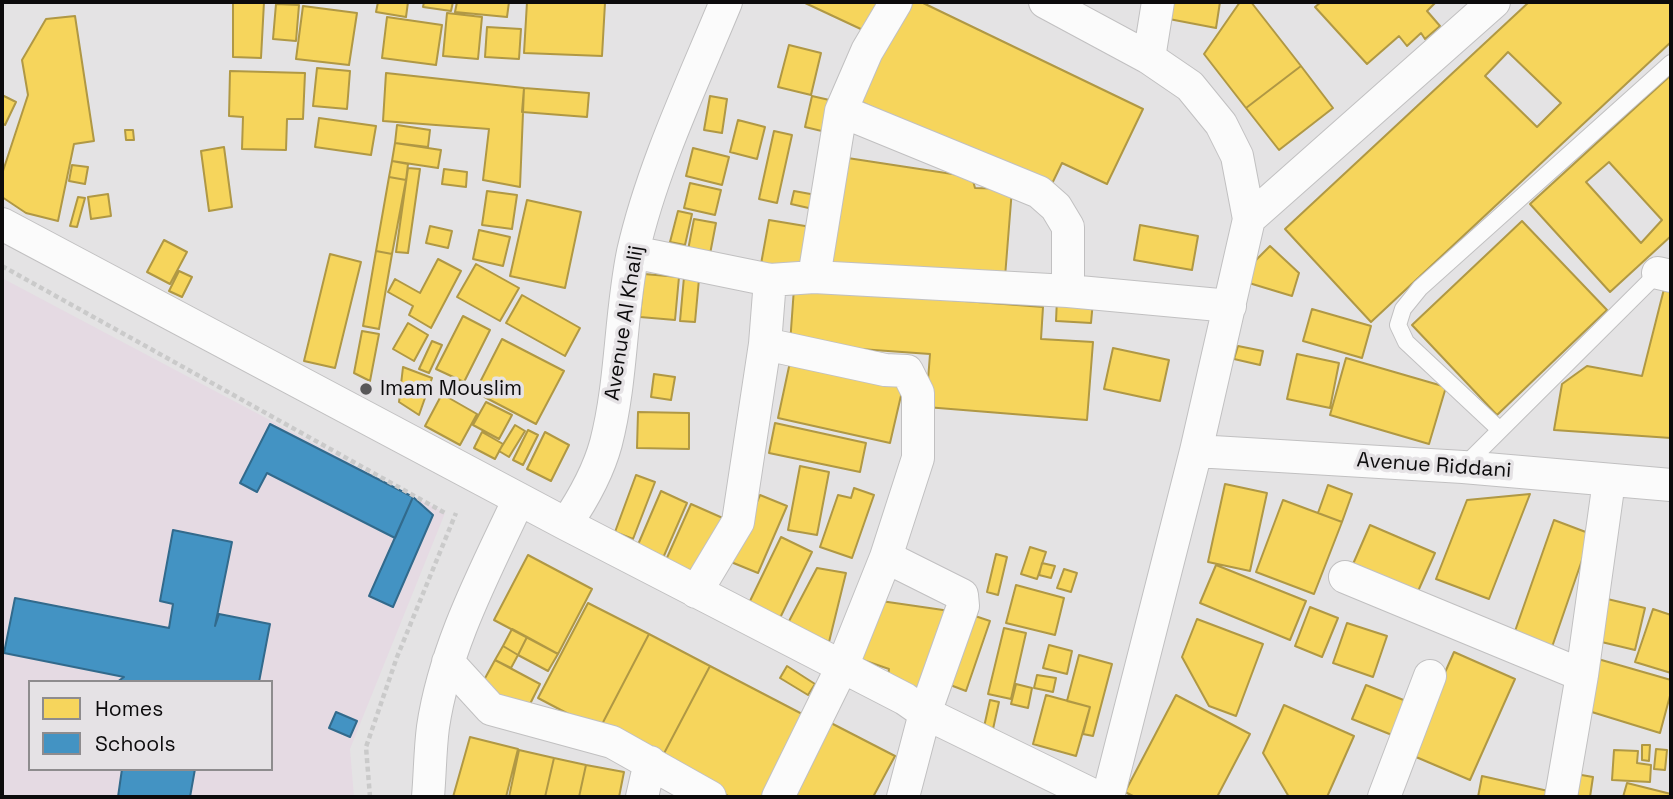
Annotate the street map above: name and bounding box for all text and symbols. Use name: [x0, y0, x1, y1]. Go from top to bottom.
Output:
street label: Avenue Al Khalij: [600, 244, 650, 402]
place label: Imam Mouslim: [380, 376, 522, 402]
marker: Imam Mouslim: [358, 381, 374, 397]
street label: Avenue Riddani: [1356, 448, 1512, 484]
legend: [28, 680, 273, 771]
text: Homes: [95, 695, 163, 722]
text: Schools: [95, 730, 175, 757]

